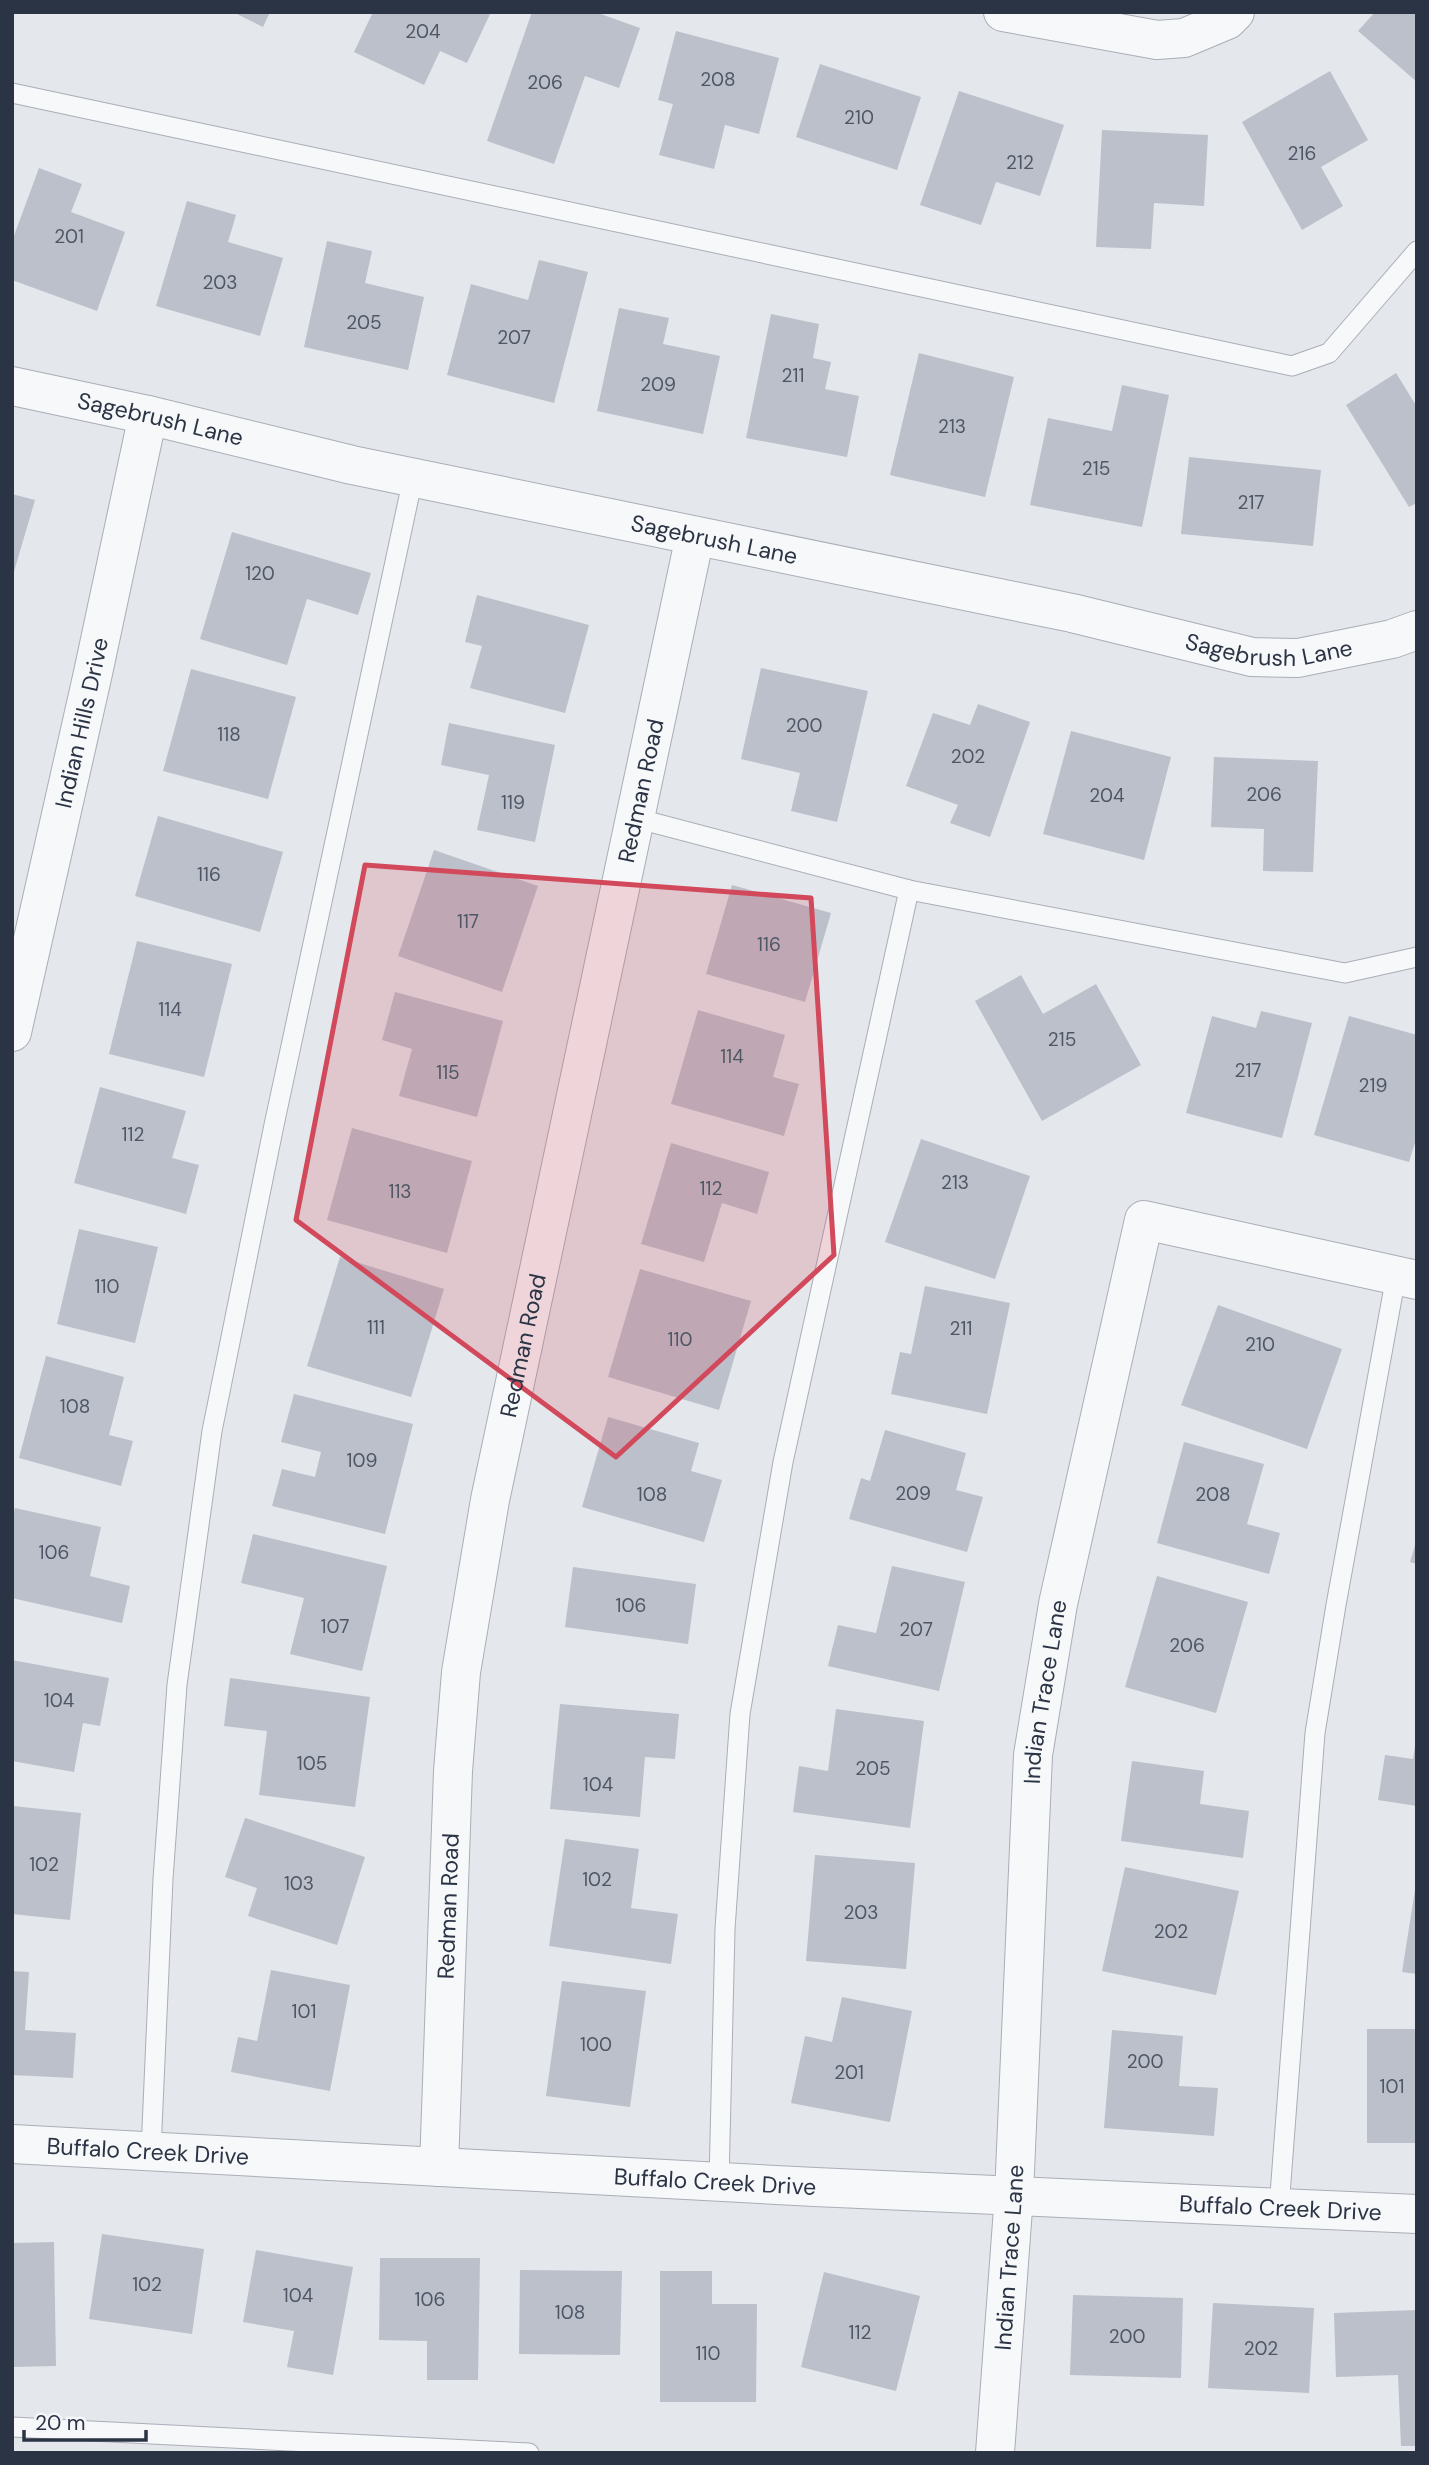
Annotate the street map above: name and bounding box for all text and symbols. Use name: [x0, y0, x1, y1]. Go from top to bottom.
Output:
house number: 204: [405, 19, 441, 44]
house number: 208: [700, 67, 736, 92]
house number: 206: [527, 70, 563, 95]
house number: 210: [844, 105, 874, 130]
house number: 216: [1288, 141, 1316, 166]
house number: 212: [1006, 150, 1034, 175]
house number: 201: [54, 224, 84, 249]
house number: 203: [203, 270, 237, 295]
house number: 205: [346, 310, 382, 335]
house number: 207: [497, 325, 531, 350]
house number: 211: [782, 363, 804, 388]
house number: 209: [640, 372, 676, 397]
street label: Sagebrush Lane: [75, 385, 246, 453]
house number: 213: [938, 414, 966, 439]
house number: 215: [1082, 456, 1110, 481]
house number: 217: [1237, 490, 1265, 515]
street label: Sagebrush Lane: [628, 508, 800, 571]
house number: 120: [245, 561, 275, 586]
street label: Sagebrush Lane: [1182, 626, 1355, 673]
street label: Indian Hills Drive: [48, 635, 115, 811]
house number: 200: [786, 713, 822, 738]
street label: Redman Road: [611, 716, 671, 866]
house number: 118: [217, 722, 241, 747]
house number: 202: [951, 744, 985, 769]
house number: 206: [1246, 782, 1282, 807]
house number: 204: [1089, 783, 1125, 808]
house number: 119: [501, 790, 525, 815]
house number: 116: [197, 862, 221, 887]
house number: 117: [457, 909, 479, 934]
house number: 116: [757, 932, 781, 957]
house number: 114: [158, 997, 182, 1022]
house number: 215: [1048, 1027, 1076, 1052]
house number: 114: [720, 1044, 744, 1069]
house number: 217: [1234, 1058, 1262, 1083]
house number: 115: [436, 1060, 460, 1085]
house number: 219: [1359, 1073, 1387, 1098]
house number: 112: [122, 1122, 144, 1147]
house number: 213: [941, 1170, 969, 1195]
house number: 112: [700, 1176, 722, 1201]
house number: 113: [388, 1179, 412, 1204]
street label: Redman Road: [493, 1271, 553, 1420]
house number: 110: [95, 1274, 119, 1299]
house number: 111: [367, 1315, 385, 1340]
house number: 211: [950, 1316, 972, 1341]
house number: 110: [668, 1327, 692, 1352]
house number: 210: [1245, 1332, 1275, 1357]
house number: 108: [60, 1394, 90, 1419]
house number: 109: [347, 1448, 377, 1473]
house number: 209: [895, 1481, 931, 1506]
house number: 108: [637, 1482, 667, 1507]
house number: 208: [1195, 1482, 1231, 1507]
house number: 106: [39, 1540, 69, 1565]
house number: 106: [616, 1593, 646, 1618]
street label: Indian Trace Lane: [1017, 1598, 1073, 1785]
house number: 107: [321, 1614, 349, 1639]
house number: 207: [899, 1617, 933, 1642]
house number: 206: [1169, 1633, 1205, 1658]
house number: 104: [44, 1688, 74, 1713]
house number: 105: [297, 1751, 327, 1776]
house number: 205: [855, 1756, 891, 1781]
house number: 104: [583, 1772, 613, 1797]
street label: Redman Road: [431, 1832, 466, 1980]
house number: 102: [29, 1852, 59, 1877]
house number: 102: [582, 1867, 612, 1892]
house number: 103: [284, 1871, 314, 1896]
house number: 203: [844, 1900, 878, 1925]
house number: 202: [1154, 1919, 1188, 1944]
house number: 101: [292, 1999, 316, 2024]
house number: 100: [580, 2032, 612, 2057]
house number: 200: [1127, 2049, 1163, 2074]
house number: 201: [834, 2060, 864, 2085]
house number: 101: [1380, 2074, 1404, 2099]
street label: Buffalo Creek Drive: [46, 2131, 250, 2172]
street label: Buffalo Creek Drive: [613, 2161, 817, 2202]
street label: Indian Trace Lane: [988, 2164, 1030, 2352]
street label: Buffalo Creek Drive: [1178, 2188, 1382, 2227]
house number: 102: [132, 2272, 162, 2297]
house number: 104: [283, 2283, 313, 2308]
house number: 106: [415, 2287, 445, 2312]
house number: 108: [555, 2300, 585, 2325]
house number: 112: [849, 2320, 871, 2345]
house number: 200: [1109, 2324, 1145, 2349]
house number: 202: [1244, 2336, 1278, 2361]
house number: 110: [696, 2341, 720, 2366]
scale bar: [24, 2398, 147, 2442]
text: 20 m: [35, 2409, 86, 2437]

